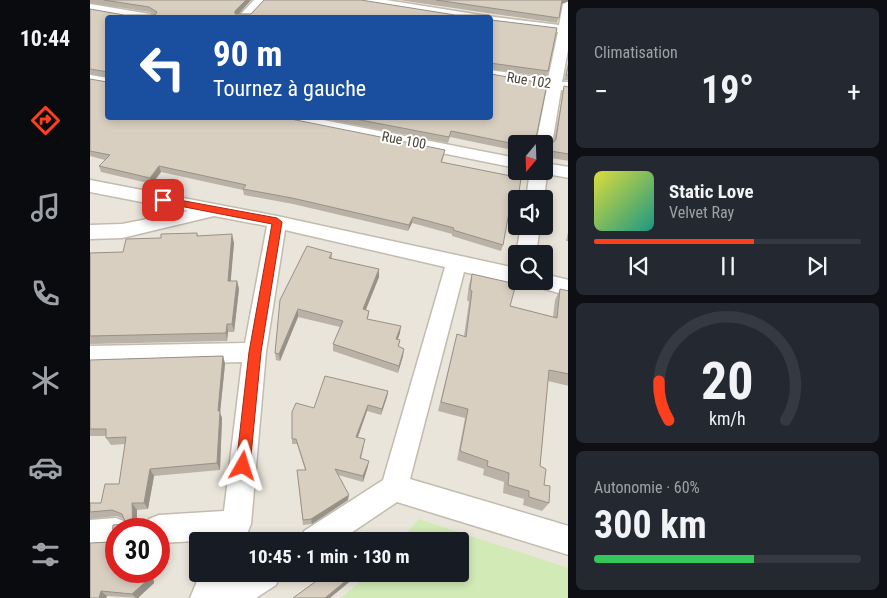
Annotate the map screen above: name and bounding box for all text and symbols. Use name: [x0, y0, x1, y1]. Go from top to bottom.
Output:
text: 10:44: [20, 26, 70, 51]
text: 90 m: [213, 34, 282, 75]
icon: left: [130, 35, 195, 100]
text: Climatisation: [594, 43, 678, 62]
text: 19°: [701, 68, 754, 112]
street label: Rue 102: [506, 69, 552, 91]
text: −: [594, 75, 608, 108]
text: +: [847, 75, 861, 108]
text: Tournez à gauche: [213, 76, 366, 101]
icon: directions: [28, 103, 63, 138]
street label: Rue 100: [381, 128, 428, 152]
north arrow: [508, 135, 552, 180]
map controls: [508, 135, 553, 290]
pin: [142, 179, 184, 221]
text: Static Love: [669, 180, 754, 203]
icon: arrive: [149, 186, 177, 214]
icon: music: [28, 190, 63, 225]
button: sound: [508, 190, 553, 235]
text: Velvet Ray: [669, 203, 734, 222]
button: search: [508, 245, 553, 290]
icon: previous: [625, 252, 653, 280]
icon: pause: [714, 252, 742, 280]
icon: next: [803, 252, 831, 280]
icon: phone: [28, 276, 63, 311]
text: 20: [701, 351, 754, 412]
icon: climate: [28, 363, 63, 398]
text: km/h: [709, 408, 746, 429]
position arrow: [216, 439, 268, 491]
icon: car: [28, 450, 63, 485]
text: Autonomie · 60%: [594, 478, 700, 497]
text: 300 km: [594, 503, 707, 547]
speed limit sign: 30: [105, 518, 170, 583]
icon: filters: [28, 537, 63, 572]
text: 10:45 · 1 min · 130 m: [248, 545, 410, 568]

